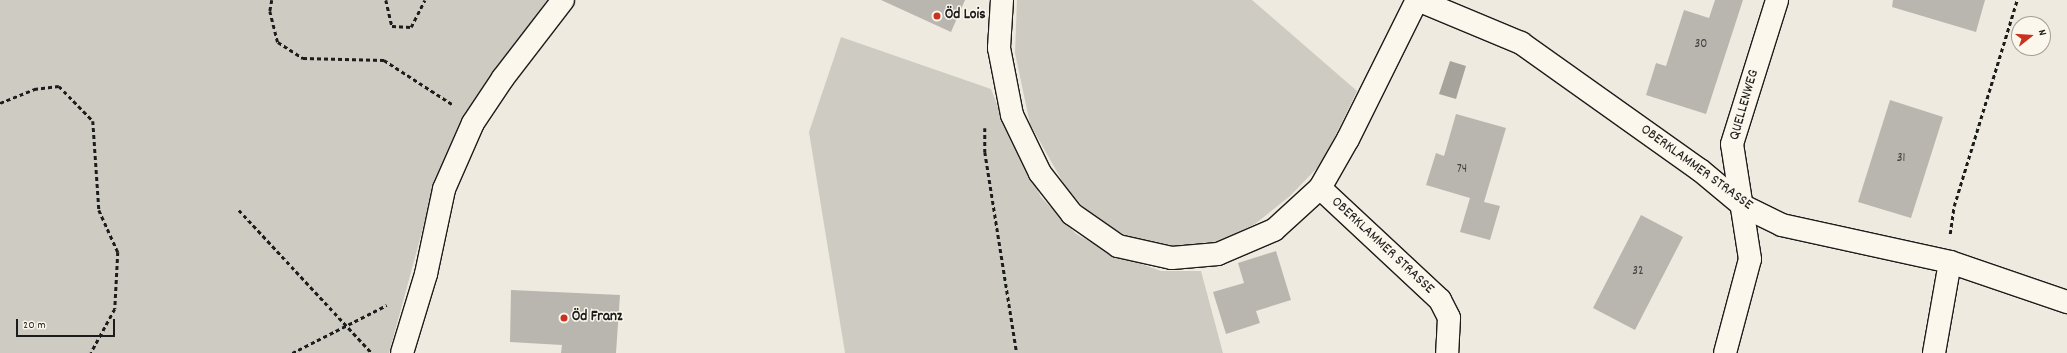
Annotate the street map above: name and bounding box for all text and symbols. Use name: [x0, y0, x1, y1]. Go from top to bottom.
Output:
place label: Öd Lois: [945, 7, 985, 25]
marker: Öd Lois: [932, 11, 942, 21]
north arrow: [2011, 16, 2051, 56]
text: N: [2033, 28, 2050, 38]
house number: 30: [1695, 37, 1707, 53]
street label: QUELLENWEG: [1726, 68, 1764, 142]
street label: OBERKLAMMER STRASSE: [1636, 121, 1756, 215]
house number: 31: [1897, 151, 1905, 167]
house number: 74: [1457, 162, 1467, 178]
street label: OBERKLAMMER STRASSE: [1327, 194, 1437, 298]
house number: 32: [1632, 264, 1644, 280]
place label: Öd Franz: [572, 309, 623, 327]
scale bar: [18, 311, 117, 337]
marker: Öd Franz: [559, 313, 569, 323]
text: 20 m: [23, 317, 46, 334]

